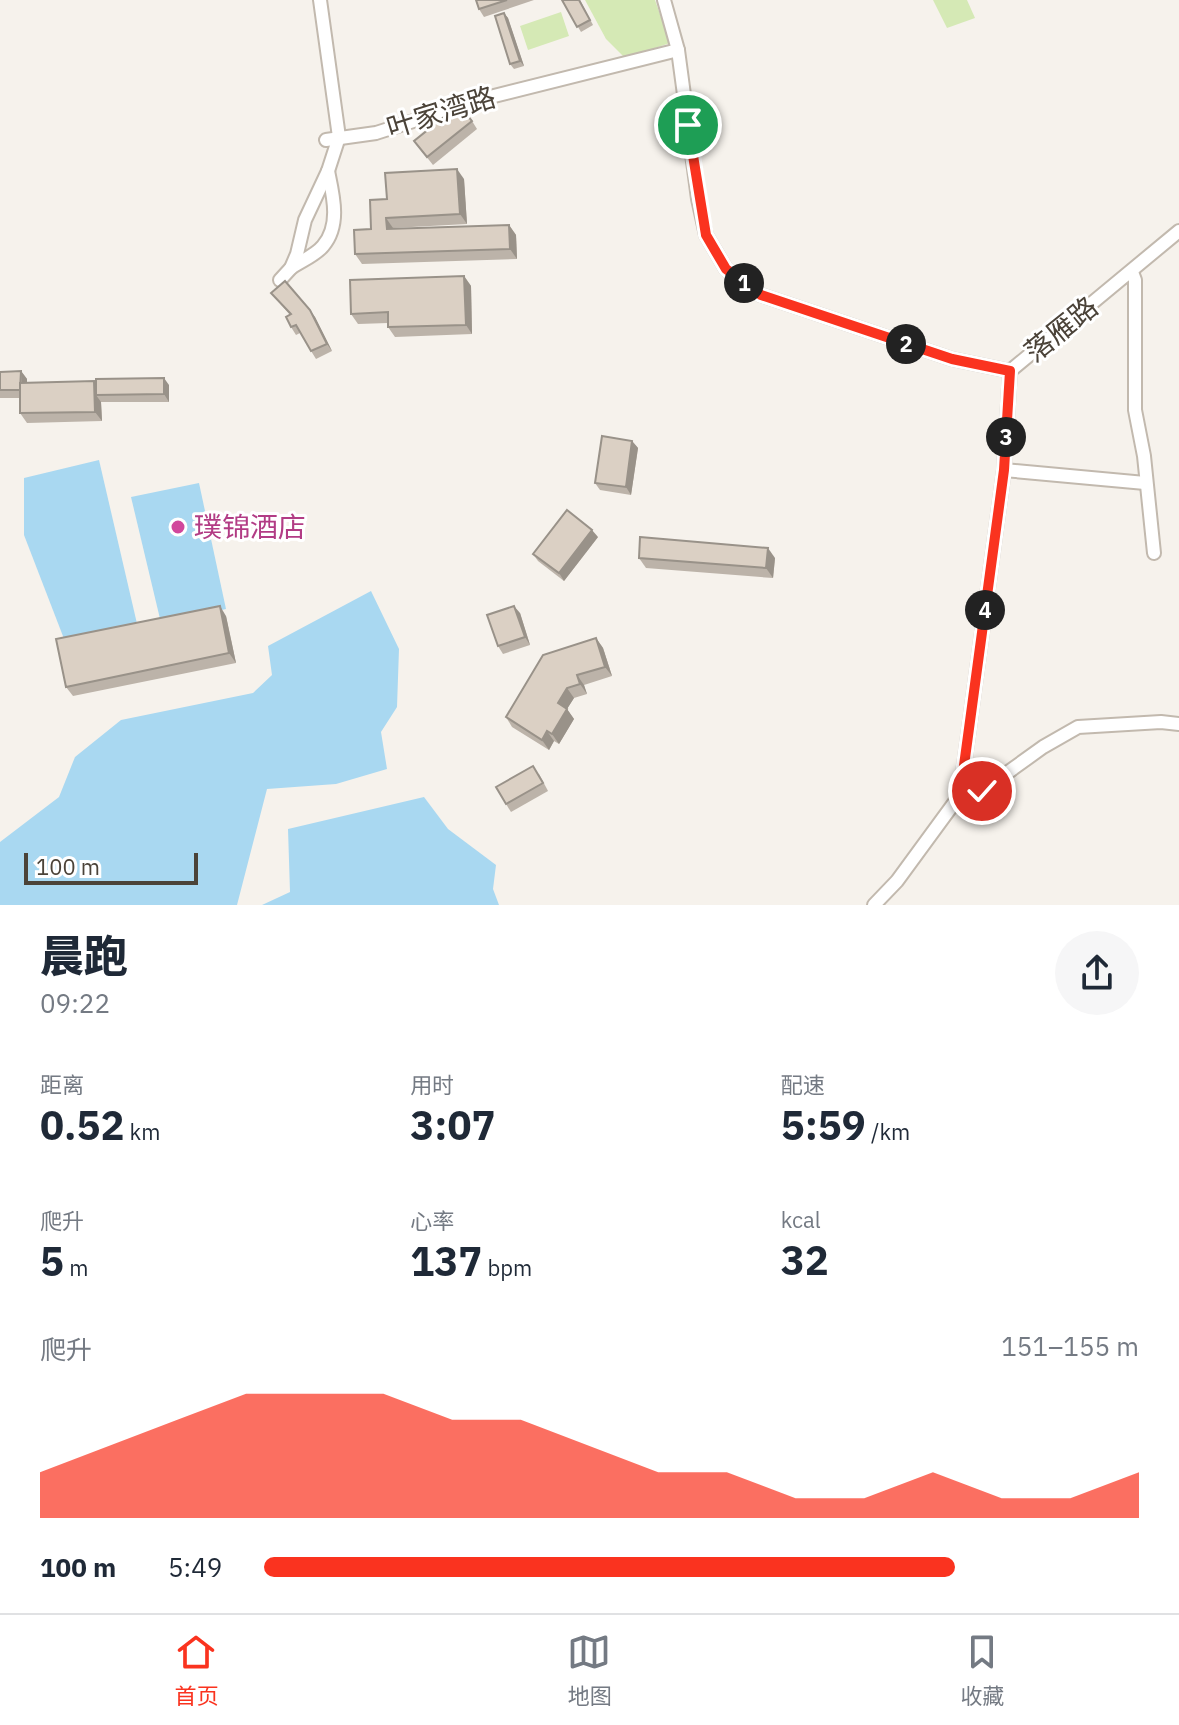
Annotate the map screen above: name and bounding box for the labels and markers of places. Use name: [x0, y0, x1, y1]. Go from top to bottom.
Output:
pin: [654, 91, 722, 159]
pin: 1: [724, 263, 764, 303]
pin: 2: [886, 324, 926, 364]
pin: 3: [986, 417, 1026, 457]
place label: 璞锦酒店: [194, 508, 306, 545]
marker: 璞锦酒店: [169, 518, 187, 536]
pin: 4: [965, 590, 1005, 630]
pin: [948, 757, 1016, 825]

